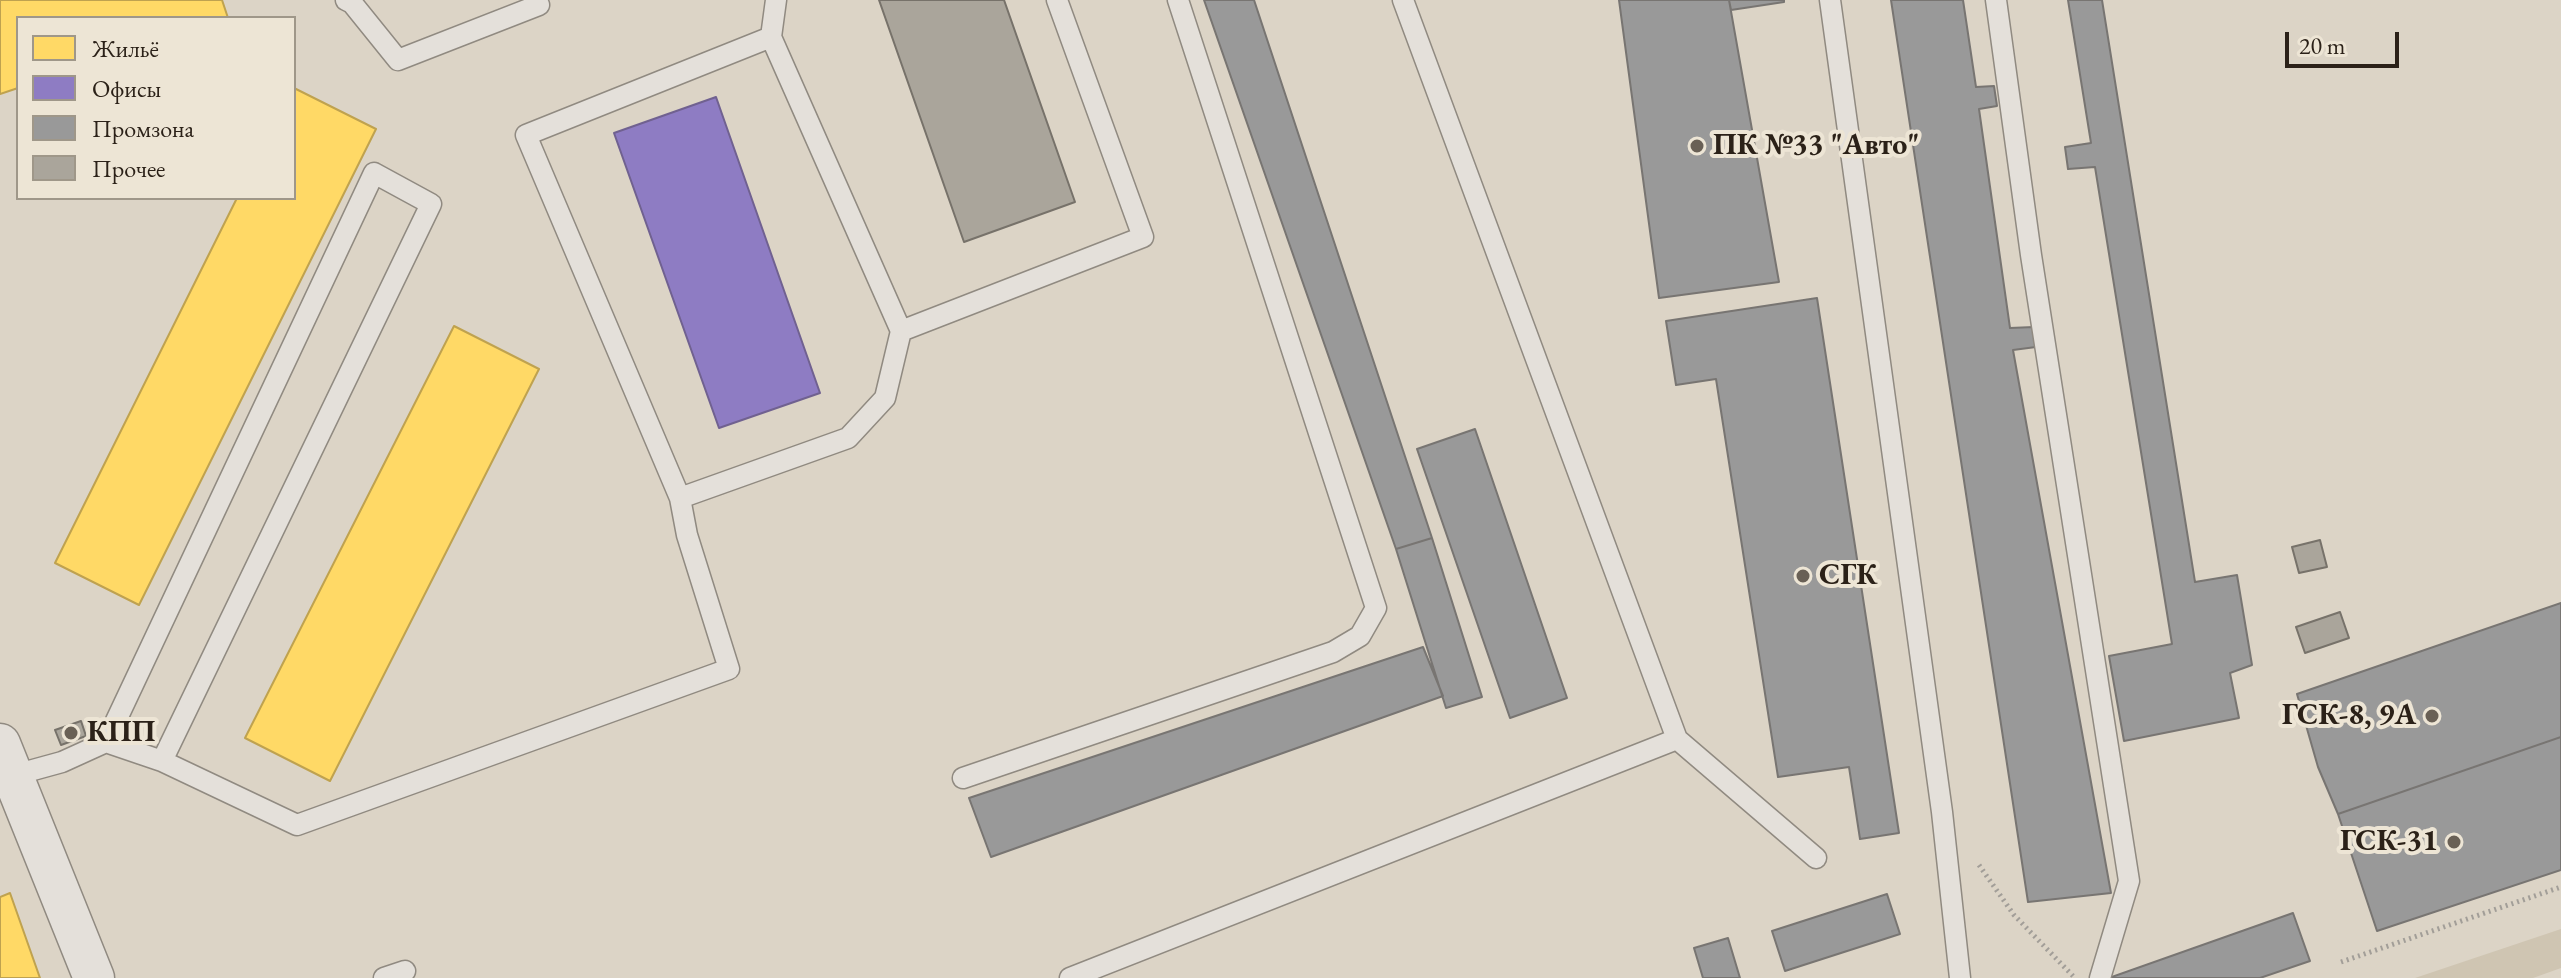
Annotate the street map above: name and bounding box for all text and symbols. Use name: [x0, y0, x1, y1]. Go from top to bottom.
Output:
legend: [16, 16, 296, 200]
scale bar: [2289, 16, 2403, 66]
text: 20 m: [2299, 30, 2346, 61]
text: Жильё: [92, 33, 159, 64]
text: Офисы: [92, 73, 161, 104]
text: Промзона: [92, 113, 194, 144]
place label: ПК №33 "Авто": [1713, 128, 1919, 164]
marker: ПК №33 "Авто": [1688, 137, 1706, 155]
text: Прочее: [92, 153, 165, 184]
place label: СГК: [1819, 558, 1877, 594]
marker: СГК: [1794, 567, 1812, 585]
place label: ГСК-8, 9А: [2282, 698, 2416, 734]
marker: ГСК-8, 9А: [2423, 707, 2441, 725]
place label: КПП: [87, 715, 156, 751]
marker: КПП: [62, 724, 80, 742]
place label: ГСК-31: [2340, 824, 2438, 860]
marker: ГСК-31: [2445, 833, 2463, 851]

